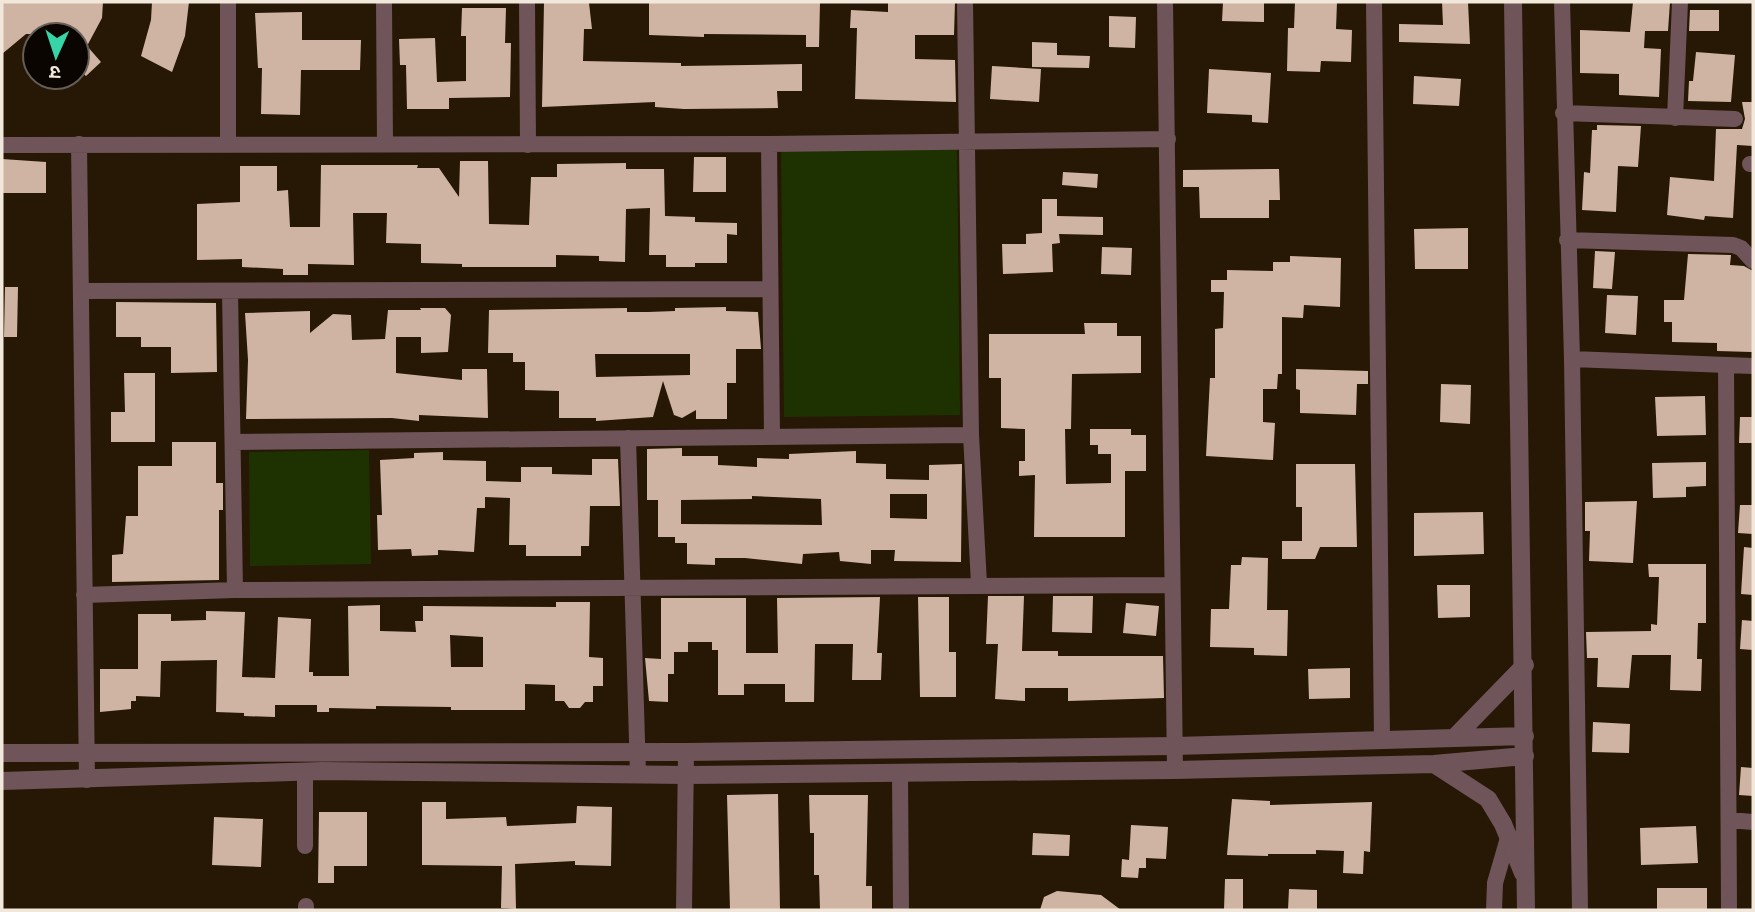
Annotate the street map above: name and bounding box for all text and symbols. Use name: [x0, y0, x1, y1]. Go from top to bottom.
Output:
north arrow: [21, 21, 91, 91]
text: उ: [48, 61, 61, 84]

